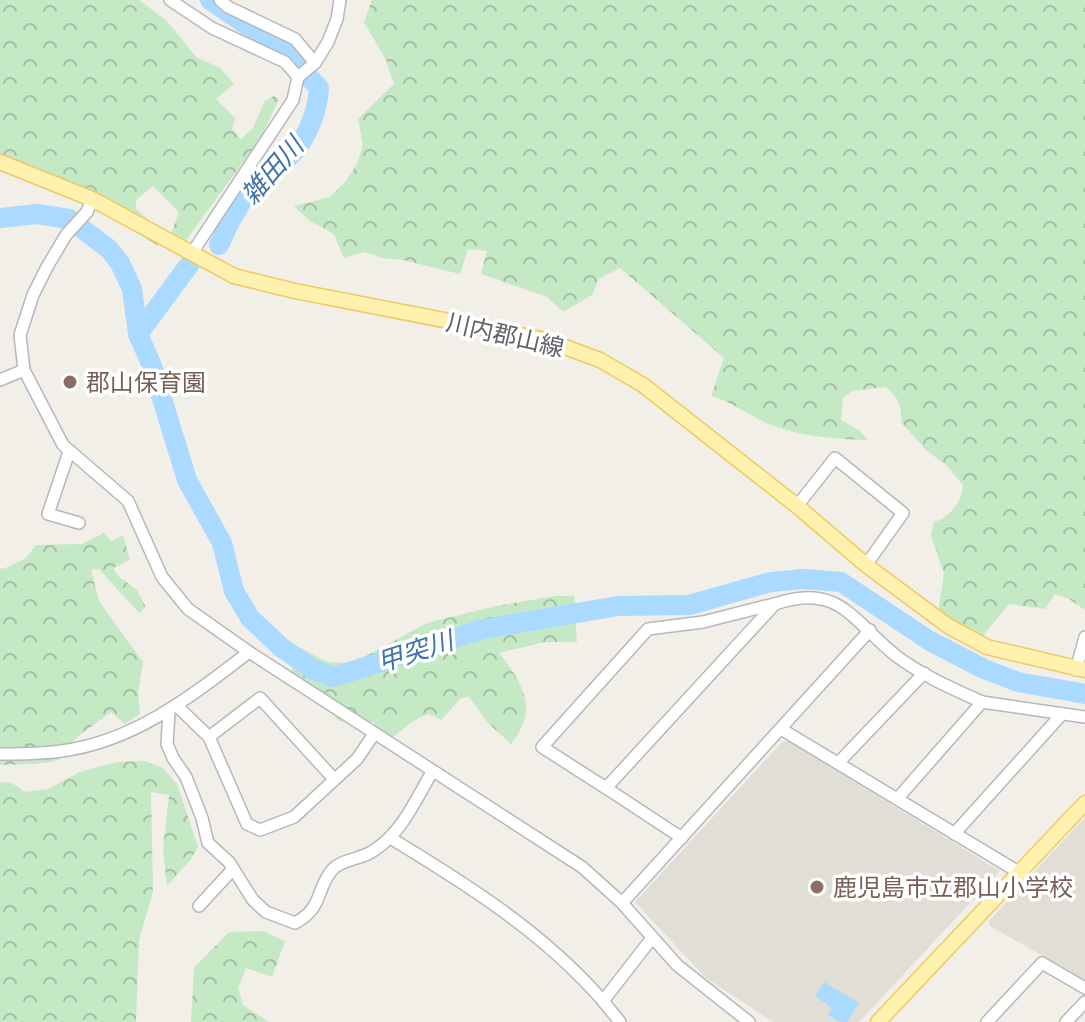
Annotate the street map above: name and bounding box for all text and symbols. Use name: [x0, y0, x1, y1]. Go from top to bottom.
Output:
water label: 雑田川: [235, 129, 310, 209]
street label: 川内郡山線: [444, 308, 566, 362]
place label: 郡山保育園: [86, 369, 206, 396]
marker: 郡山保育園: [61, 373, 79, 391]
water label: 甲突川: [373, 624, 459, 677]
place label: 鹿児島市立郡山小学校: [833, 874, 1073, 901]
marker: 鹿児島市立郡山小学校: [808, 878, 826, 896]

